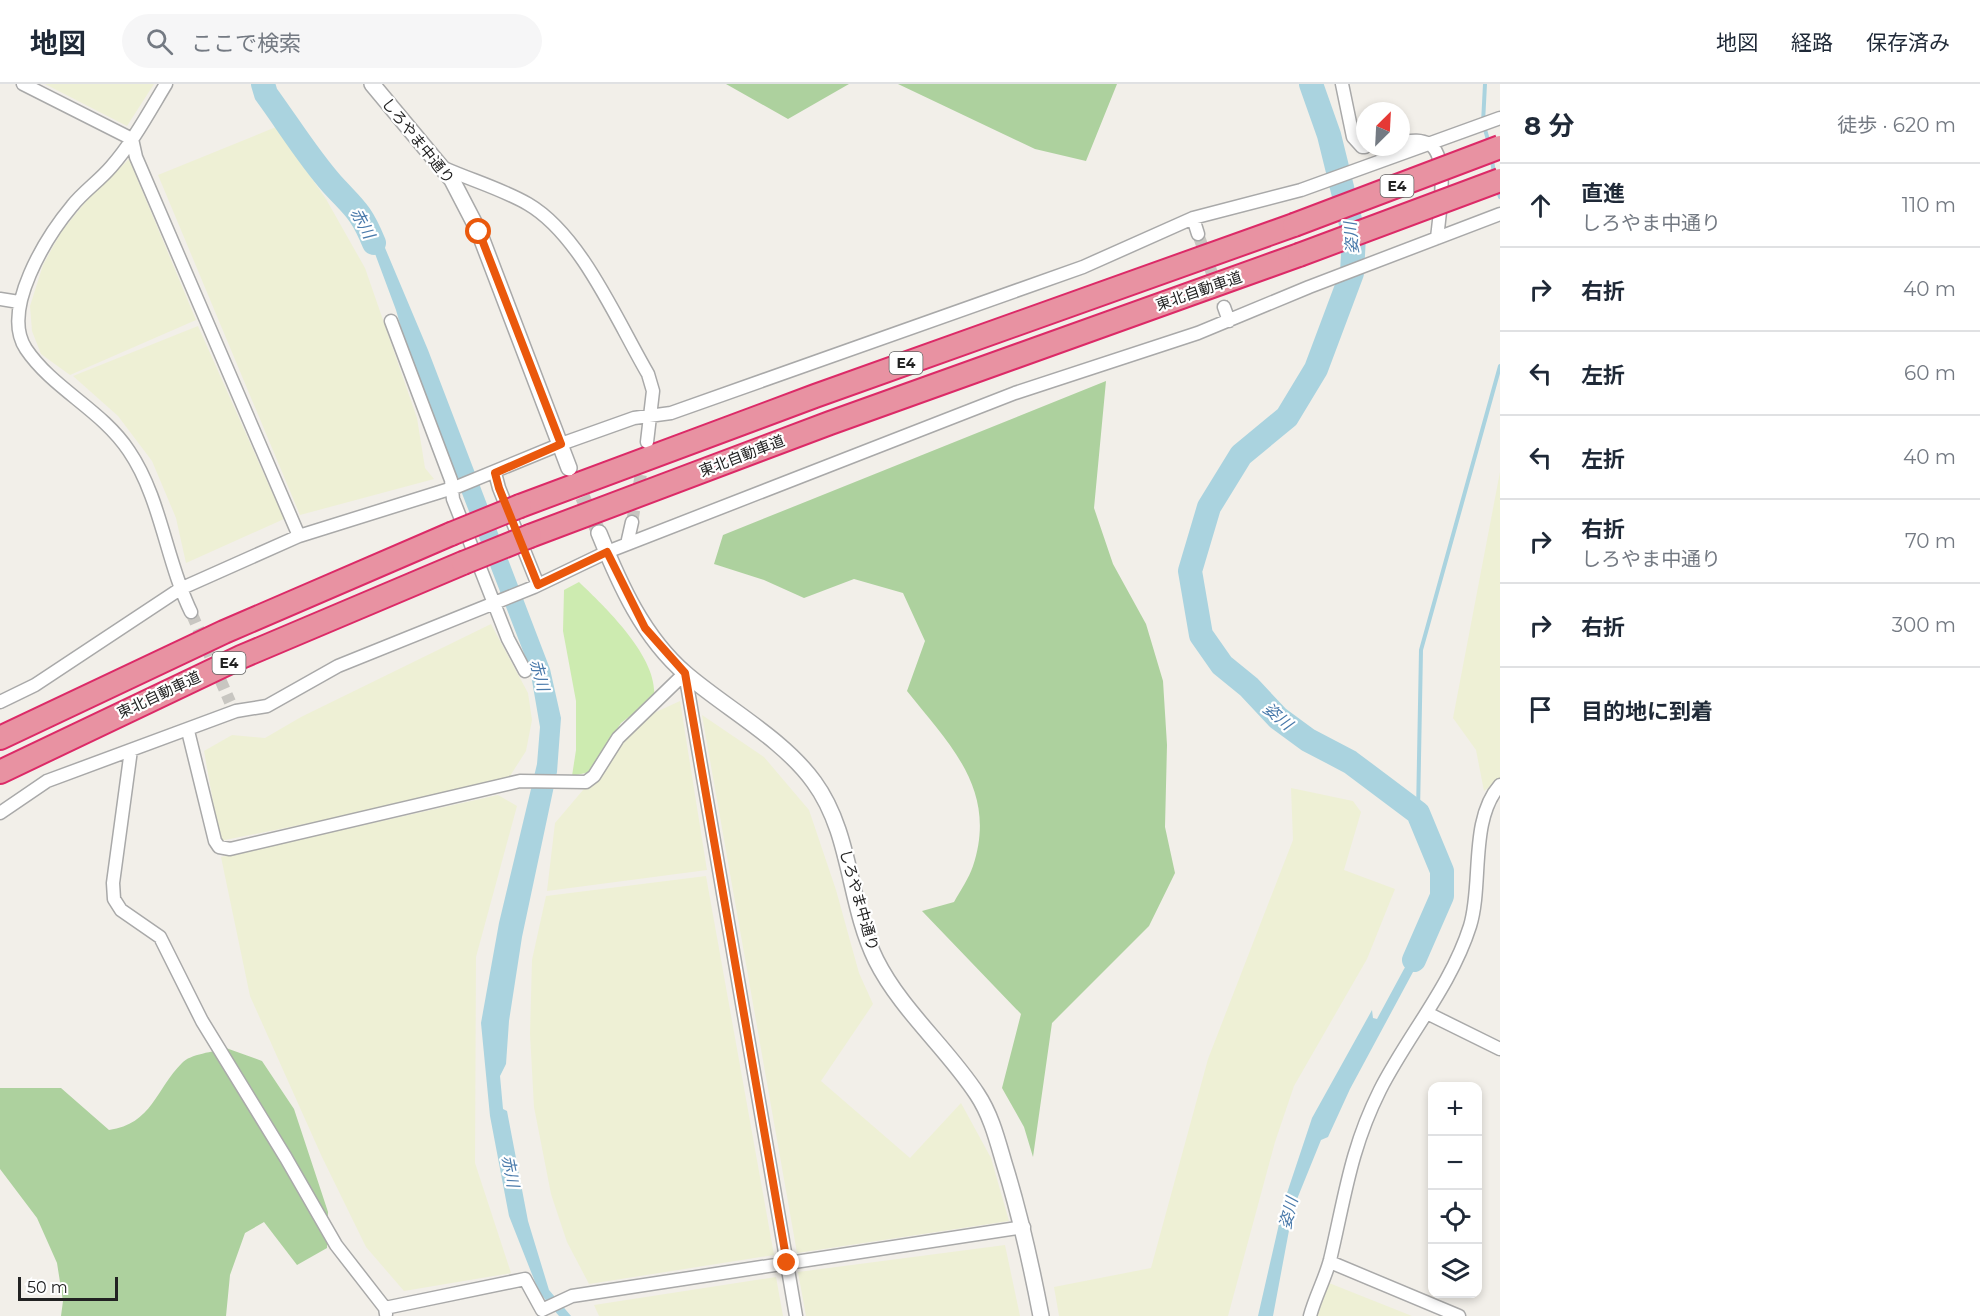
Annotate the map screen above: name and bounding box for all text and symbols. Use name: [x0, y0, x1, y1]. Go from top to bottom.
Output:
search box: [122, 14, 542, 68]
icon: search: [143, 25, 176, 58]
text: 地図: [30, 26, 86, 60]
text: ここで検索: [191, 30, 301, 57]
text: 地図: [1716, 30, 1758, 55]
text: 経路: [1791, 30, 1833, 55]
text: 保存済み: [1866, 30, 1950, 55]
street label: しろやま中通り: [378, 94, 459, 187]
north arrow: [1356, 102, 1410, 156]
text: 8 分: [1524, 110, 1575, 142]
text: 徒歩 · 620 m: [1837, 113, 1956, 137]
road number: E4: [1380, 175, 1414, 197]
text: 直進: [1581, 180, 1625, 207]
icon: ahead: [1524, 189, 1557, 222]
text: 110 m: [1902, 193, 1956, 217]
water label: 赤川: [347, 205, 379, 244]
text: しろやま中通り: [1581, 211, 1721, 235]
route start: [465, 218, 491, 244]
water label: 姿川: [1340, 219, 1362, 255]
street label: 東北自動車道: [1153, 267, 1244, 314]
icon: right: [1524, 273, 1557, 306]
text: 40 m: [1903, 277, 1956, 301]
text: 右折: [1581, 278, 1625, 305]
road number: E4: [890, 352, 922, 374]
icon: left: [1524, 357, 1557, 390]
text: 60 m: [1904, 361, 1956, 385]
text: 左折: [1581, 362, 1625, 389]
street label: 東北自動車道: [696, 431, 787, 481]
icon: left: [1524, 441, 1557, 474]
text: 40 m: [1903, 445, 1956, 469]
text: 左折: [1581, 446, 1625, 473]
text: 右折: [1581, 516, 1625, 543]
icon: right: [1524, 525, 1557, 558]
text: 70 m: [1905, 529, 1956, 553]
text: しろやま中通り: [1581, 547, 1721, 571]
icon: right: [1524, 609, 1557, 642]
text: 300 m: [1892, 613, 1956, 637]
text: 右折: [1581, 614, 1625, 641]
road number: E4: [212, 652, 246, 674]
water label: 赤川: [526, 657, 553, 695]
street label: 東北自動車道: [114, 667, 204, 722]
icon: arrive: [1524, 693, 1557, 726]
text: 目的地に到着: [1581, 698, 1713, 725]
water label: 姿川: [1259, 699, 1298, 735]
street label: しろやま中通り: [836, 847, 883, 953]
map controls: [1428, 1082, 1482, 1298]
button: +: [1428, 1082, 1482, 1136]
button: −: [1428, 1136, 1482, 1190]
water label: 赤川: [498, 1154, 523, 1191]
button: locate: [1428, 1190, 1482, 1244]
water label: 姿川: [1275, 1193, 1302, 1231]
button: layers: [1428, 1244, 1482, 1298]
route end: [773, 1249, 799, 1275]
scale bar: [18, 1274, 118, 1302]
text: 50 m: [27, 1278, 68, 1297]

